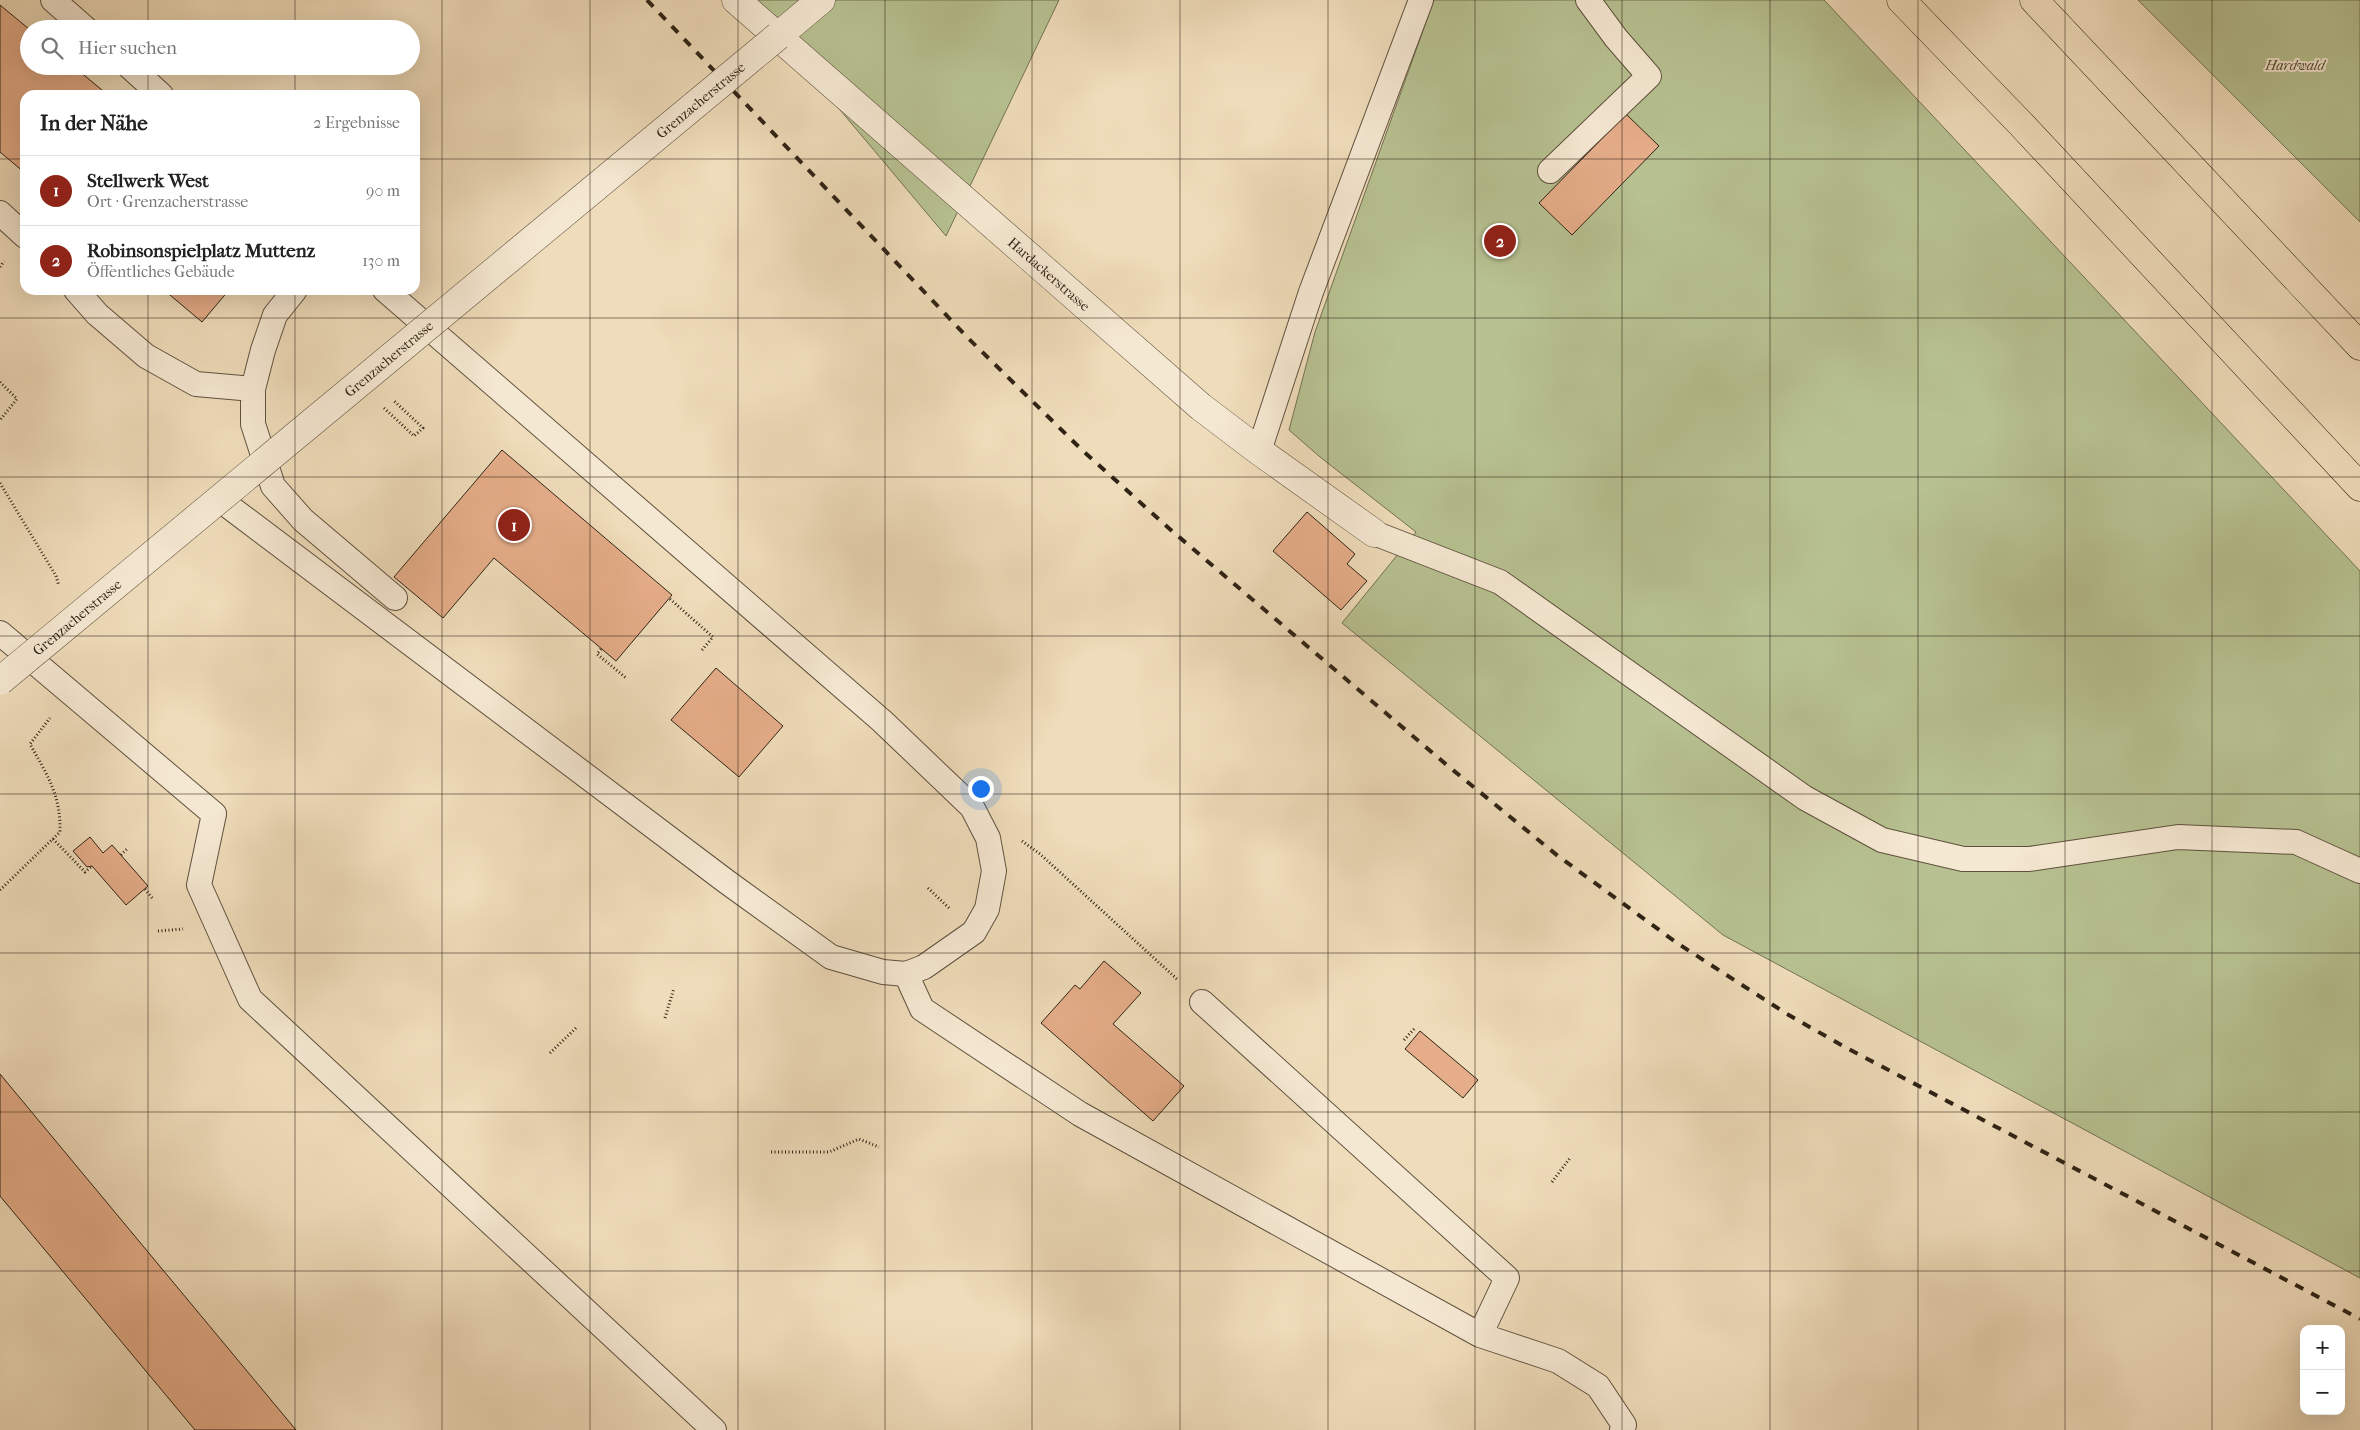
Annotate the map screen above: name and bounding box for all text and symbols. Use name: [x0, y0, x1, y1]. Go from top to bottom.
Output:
search box: [20, 20, 420, 75]
icon: search: [38, 34, 66, 62]
text: Hier suchen: [78, 37, 177, 59]
park label: Hardwald: [2264, 57, 2327, 74]
street label: Grenzacherstrasse: [653, 58, 748, 142]
text: In der Nähe: [40, 111, 148, 135]
text: 2 Ergebnisse: [313, 113, 400, 132]
text: Stellwerk West: [87, 170, 209, 192]
text: 1: [53, 181, 59, 200]
text: 90 m: [366, 181, 400, 200]
text: Ort · Grenzacherstrasse: [87, 192, 248, 211]
pin: 2: [1484, 222, 1516, 260]
street label: Hardackerstrasse: [1005, 234, 1094, 314]
text: Robinsonspielplatz Muttenz: [87, 240, 315, 262]
text: 2: [52, 251, 60, 270]
text: 130 m: [362, 251, 400, 270]
text: Öffentliches Gebäude: [87, 262, 235, 281]
street label: Grenzacherstrasse: [341, 317, 437, 400]
pin: 1: [498, 506, 530, 544]
street label: Grenzacherstrasse: [29, 575, 125, 659]
your location: [968, 776, 994, 802]
map controls: [2300, 1325, 2345, 1415]
button: +: [2300, 1325, 2345, 1370]
button: −: [2300, 1370, 2345, 1415]

